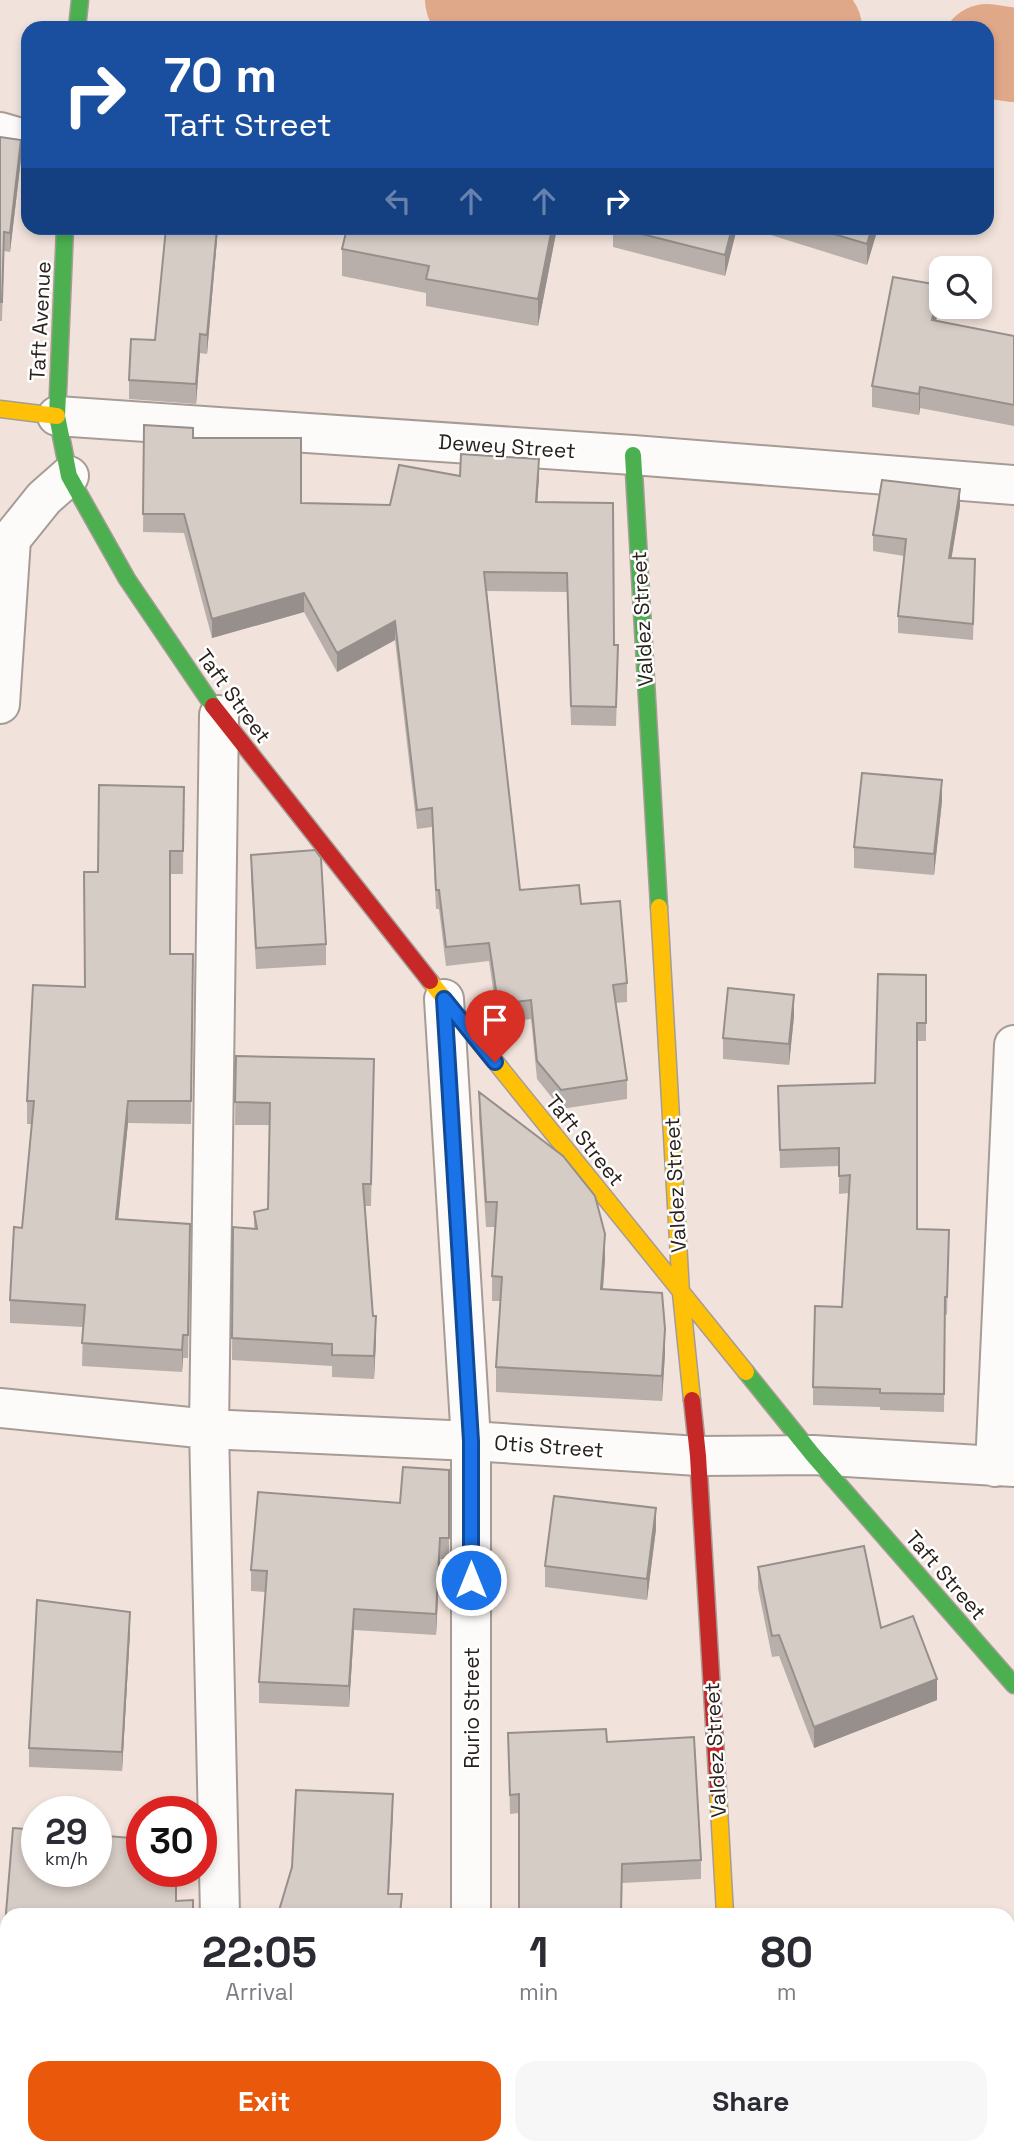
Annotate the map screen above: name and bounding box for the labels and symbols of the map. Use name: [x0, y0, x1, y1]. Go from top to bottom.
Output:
street label: Taft Avenue: [23, 260, 57, 382]
street label: Dewey Street: [437, 428, 577, 464]
street label: Valdez Street: [625, 551, 659, 687]
street label: Taft Street: [191, 644, 277, 748]
pin: [465, 990, 525, 1062]
street label: Taft Street: [540, 1089, 630, 1191]
street label: Valdez Street: [658, 1117, 692, 1253]
street label: Otis Street: [493, 1429, 605, 1463]
street label: Taft Street: [900, 1525, 992, 1625]
position arrow: [434, 1543, 508, 1617]
street label: Rurio Street: [458, 1647, 485, 1769]
street label: Valdez Street: [698, 1682, 732, 1818]
speed limit sign: 30: [126, 1796, 217, 1887]

